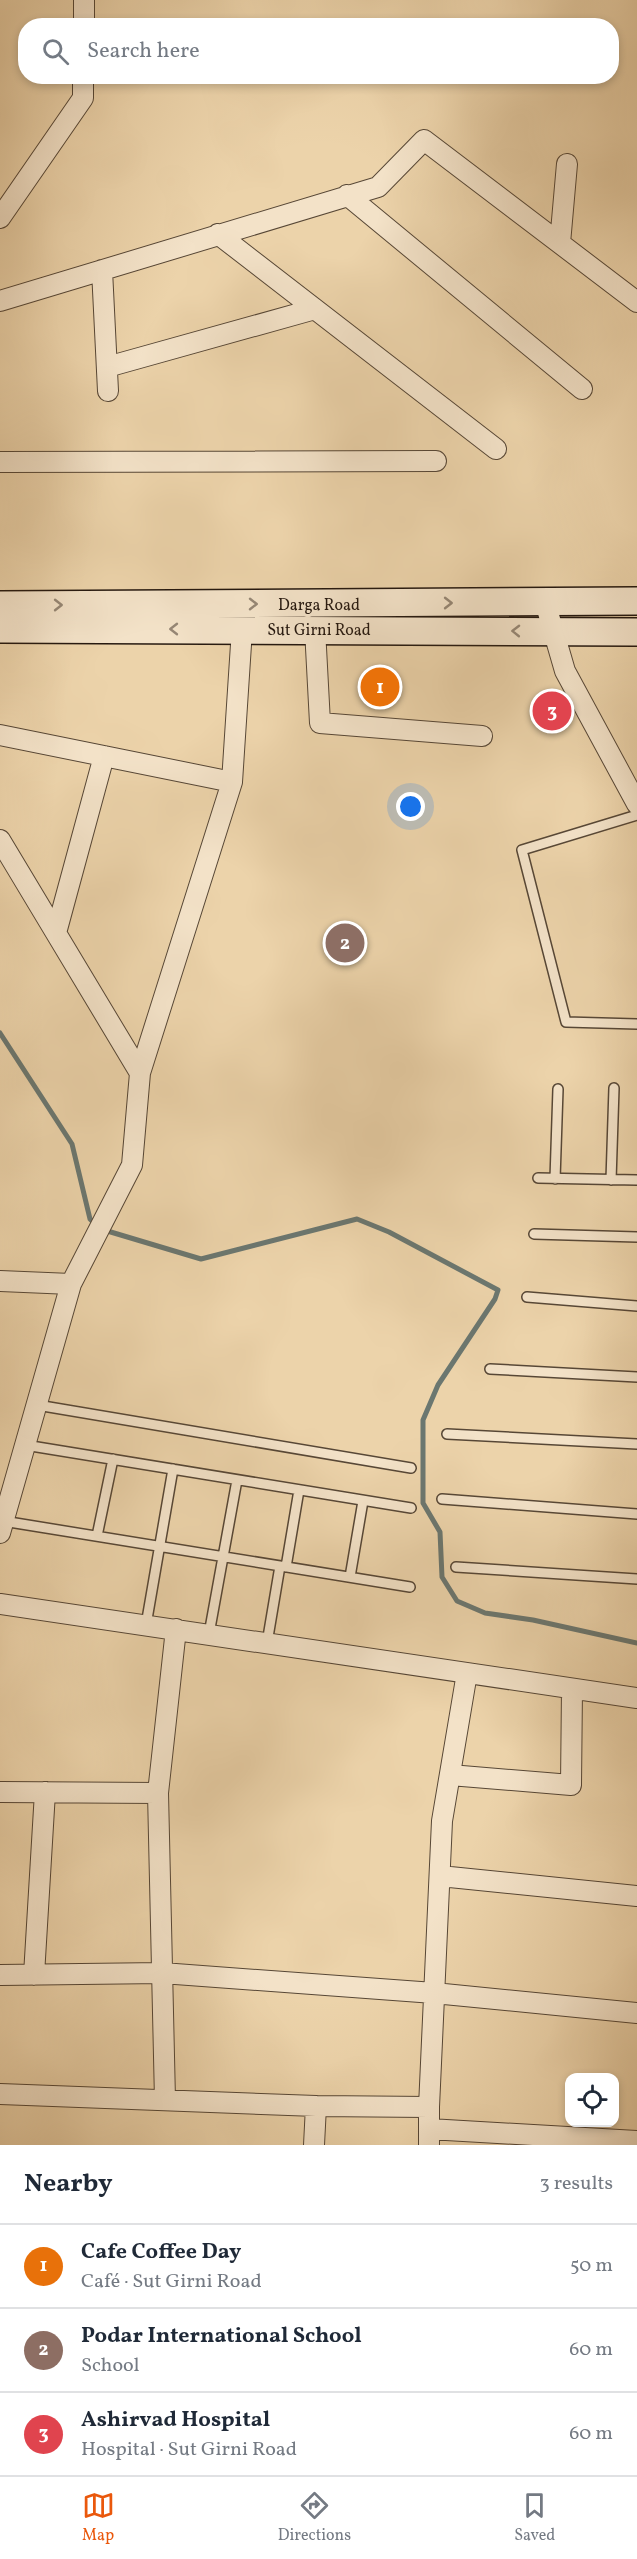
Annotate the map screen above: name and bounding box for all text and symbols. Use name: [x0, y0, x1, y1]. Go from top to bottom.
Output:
search box: [18, 18, 619, 84]
icon: search: [39, 35, 72, 68]
text: Search here: [87, 36, 200, 67]
street label: Darga Road: [278, 595, 360, 617]
one-way arrow: [444, 597, 453, 609]
one-way arrow: [249, 598, 258, 610]
one-way arrow: [54, 599, 63, 611]
street label: Sut Girni Road: [267, 620, 371, 642]
one-way arrow: [169, 623, 178, 635]
one-way arrow: [511, 625, 520, 637]
pin: 1: [360, 664, 400, 710]
pin: 3: [532, 688, 572, 734]
your location: [396, 792, 425, 821]
pin: 2: [326, 920, 364, 966]
map controls: [565, 2073, 619, 2127]
button: locate: [565, 2073, 619, 2127]
text: Nearby: [24, 2166, 113, 2202]
text: 3 results: [539, 2170, 613, 2198]
text: Cafe Coffee Day: [81, 2237, 241, 2268]
text: 1: [39, 2252, 48, 2280]
text: 50 m: [570, 2252, 613, 2280]
text: Café · Sut Girni Road: [81, 2268, 262, 2296]
text: Podar International School: [81, 2321, 362, 2352]
text: 2: [38, 2336, 49, 2364]
text: 60 m: [569, 2336, 613, 2364]
text: School: [81, 2352, 139, 2380]
text: Ashirvad Hospital: [81, 2405, 270, 2436]
text: 3: [38, 2420, 49, 2448]
text: 60 m: [569, 2420, 613, 2448]
text: Hospital · Sut Girni Road: [81, 2436, 297, 2464]
tab: Map: [82, 2489, 115, 2547]
tab: Directions: [278, 2489, 351, 2547]
tab: Saved: [514, 2489, 555, 2547]

